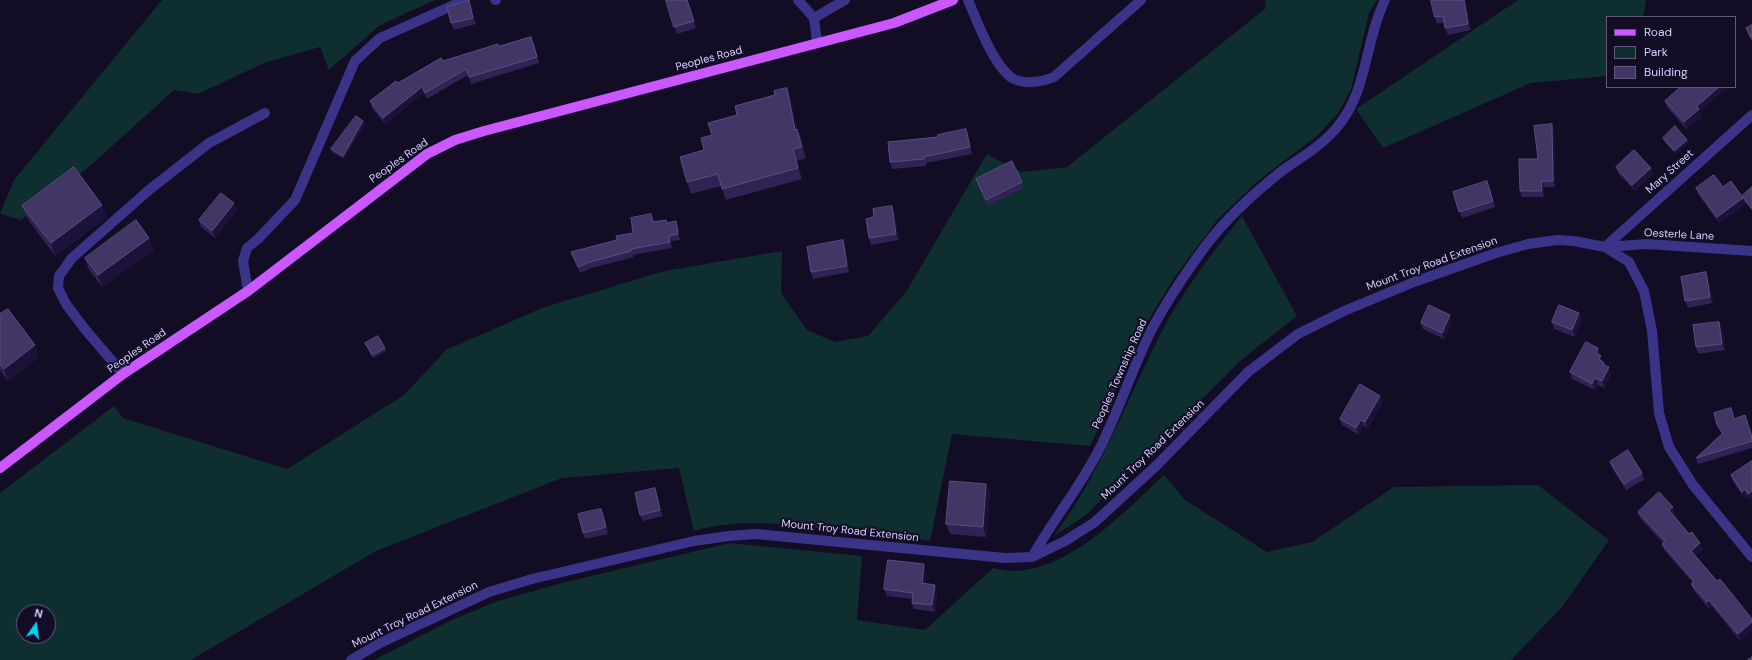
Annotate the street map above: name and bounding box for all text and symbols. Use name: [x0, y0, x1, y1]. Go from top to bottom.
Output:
legend: [1606, 16, 1736, 88]
text: Road: [1644, 24, 1672, 40]
street label: Peoples Road: [674, 44, 744, 74]
text: Park: [1644, 44, 1668, 60]
text: Building: [1644, 64, 1688, 80]
street label: Peoples Road: [367, 136, 431, 186]
street label: Mary Street: [1643, 147, 1697, 197]
street label: Oesterle Lane: [1643, 227, 1715, 243]
street label: Mount Troy Road Extension: [1365, 234, 1499, 294]
street label: Peoples Township Road: [1090, 317, 1150, 431]
street label: Peoples Road: [105, 326, 169, 376]
street label: Mount Troy Road Extension: [1099, 397, 1207, 503]
street label: Mount Troy Road Extension: [781, 517, 919, 545]
street label: Mount Troy Road Extension: [350, 579, 480, 651]
north arrow: [16, 604, 56, 644]
text: N: [33, 606, 44, 621]

